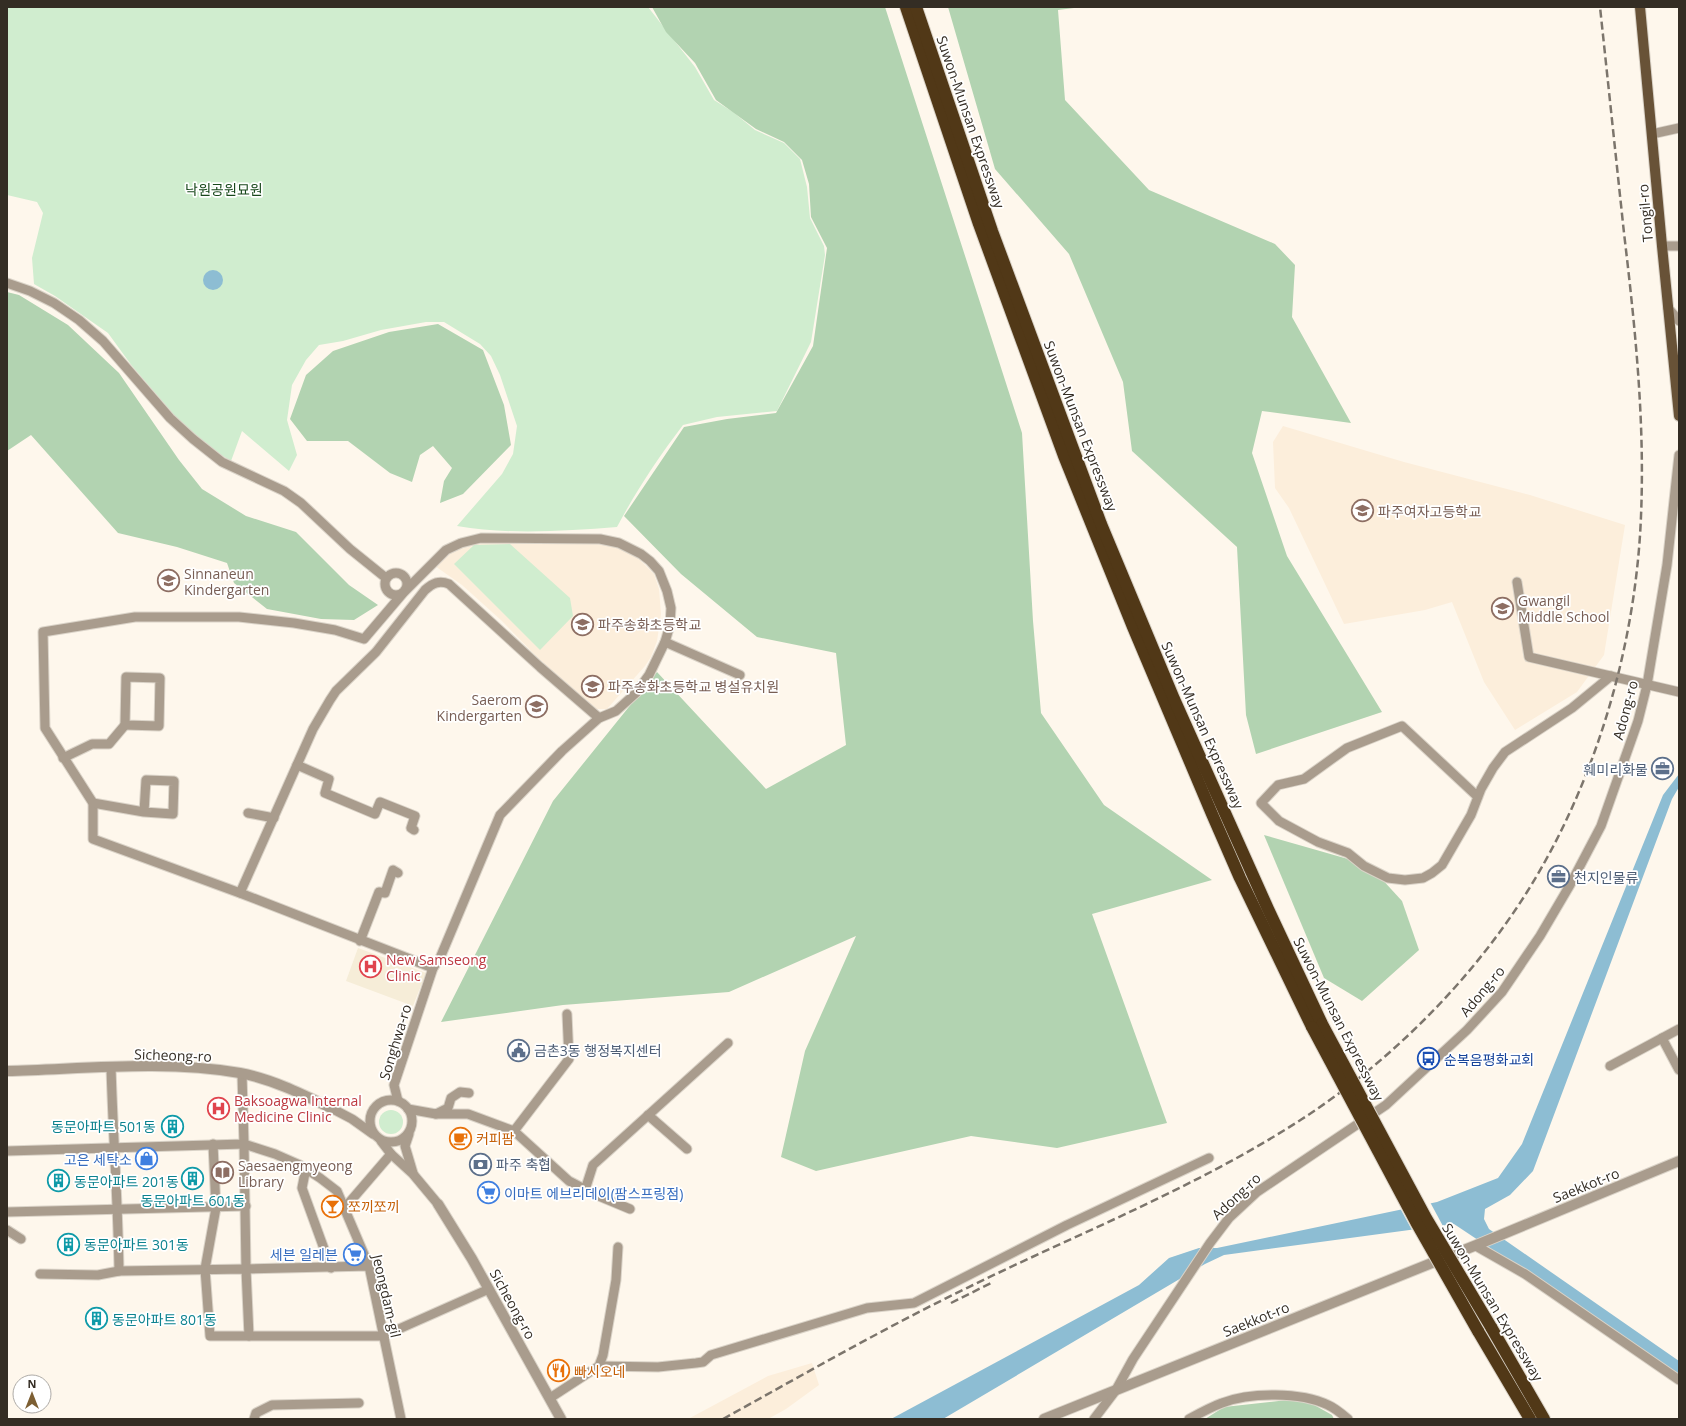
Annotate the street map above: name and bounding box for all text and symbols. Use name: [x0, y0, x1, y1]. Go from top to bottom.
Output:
street label: Suwon-Munsan Expressway: [933, 33, 1010, 212]
park label: 낙원공원묘원: [185, 180, 263, 199]
street label: Tongil-ro: [1633, 183, 1657, 243]
street label: Suwon-Munsan Expressway: [1040, 338, 1123, 515]
school or university icon: 파주여자고등학교: [1349, 498, 1375, 524]
place label: 파주여자고등학교: [1378, 502, 1481, 521]
place label: Sinnaneun Kindergarten: [184, 564, 269, 599]
school or university icon: Sinnaneun Kindergarten: [155, 568, 181, 594]
place label: Gwangil Middle School: [1518, 591, 1610, 626]
school or university icon: Gwangil Middle School: [1490, 595, 1516, 621]
school or university icon: 파주송화초등학교: [569, 611, 595, 637]
place label: 파주송화초등학교: [598, 615, 701, 634]
street label: Suwon-Munsan Expressway: [1157, 638, 1249, 813]
school or university icon: 파주송화초등학교 병설유치원: [580, 673, 606, 699]
place label: 파주송화초등학교 병설유치원: [608, 677, 779, 696]
street label: Adong-ro: [1608, 678, 1642, 742]
place label: Saerom Kindergarten: [437, 690, 522, 725]
school or university icon: Saerom Kindergarten: [524, 694, 550, 720]
office icon: 훼미리화물: [1650, 756, 1676, 782]
place label: 훼미리화물: [1584, 760, 1648, 779]
office icon: 천지인물류: [1545, 864, 1571, 890]
place label: 천지인물류: [1574, 868, 1639, 887]
street label: Suwon-Munsan Expressway: [1289, 934, 1389, 1105]
place label: New Samseong Clinic: [386, 950, 487, 985]
hospital icon: New Samseong Clinic: [357, 954, 383, 980]
street label: Adong-ro: [1455, 962, 1509, 1020]
street label: Songhwa-ro: [374, 1002, 416, 1082]
public building icon: 금촌3동 행정복지센터: [505, 1037, 531, 1063]
place label: 금촌3동 행정복지센터: [534, 1041, 662, 1060]
street label: Sicheong-ro: [134, 1044, 212, 1066]
bus stop icon: 순복음평화교회: [1415, 1046, 1441, 1072]
place label: 순복음평화교회: [1444, 1050, 1534, 1069]
place label: Baksoagwa Internal Medicine Clinic: [234, 1091, 362, 1126]
hospital icon: Baksoagwa Internal Medicine Clinic: [206, 1095, 232, 1121]
building icon: 동문아파트 501동: [159, 1113, 185, 1139]
place label: 동문아파트 501동: [51, 1117, 156, 1136]
cafe icon: 커피팜: [447, 1125, 473, 1151]
place label: 커피팜: [476, 1129, 515, 1148]
shop icon: 고은 세탁소: [134, 1146, 160, 1172]
place label: 고은 세탁소: [64, 1150, 132, 1169]
bank icon: 파주 축협: [468, 1151, 494, 1177]
place label: 파주 축협: [496, 1155, 551, 1174]
place label: Saesaengmyeong Library: [238, 1156, 353, 1191]
library icon: Saesaengmyeong Library: [210, 1160, 236, 1186]
street label: Saekkot-ro: [1550, 1163, 1622, 1207]
building icon: 동문아파트 601동: [180, 1165, 206, 1191]
building icon: 동문아파트 201동: [45, 1168, 71, 1194]
street label: Adong-ro: [1207, 1168, 1265, 1224]
place label: 동문아파트 201동: [74, 1172, 179, 1191]
supermarket icon: 이마트 에브리데이(팜스프링점): [476, 1180, 502, 1206]
place label: 이마트 에브리데이(팜스프링점): [504, 1184, 683, 1203]
place label: 동문아파트 601동: [141, 1191, 246, 1210]
bar icon: 쪼끼쪼끼: [319, 1193, 345, 1219]
place label: 쪼끼쪼끼: [348, 1197, 400, 1216]
street label: Suwon-Munsan Expressway: [1438, 1219, 1548, 1385]
building icon: 동문아파트 301동: [56, 1231, 82, 1257]
place label: 동문아파트 301동: [84, 1235, 189, 1254]
supermarket icon: 세븐 일레븐: [341, 1241, 367, 1267]
place label: 세븐 일레븐: [270, 1245, 338, 1264]
street label: Jeongdam-gil: [368, 1251, 406, 1339]
street label: Sicheong-ro: [486, 1265, 540, 1343]
street label: Saekkot-ro: [1220, 1297, 1292, 1341]
building icon: 동문아파트 801동: [84, 1306, 110, 1332]
place label: 동문아파트 801동: [112, 1310, 217, 1329]
restaurant icon: 빠시오네: [545, 1358, 571, 1384]
place label: 빠시오네: [574, 1362, 626, 1381]
north arrow: [12, 1374, 52, 1414]
text: N: [28, 1376, 36, 1391]

